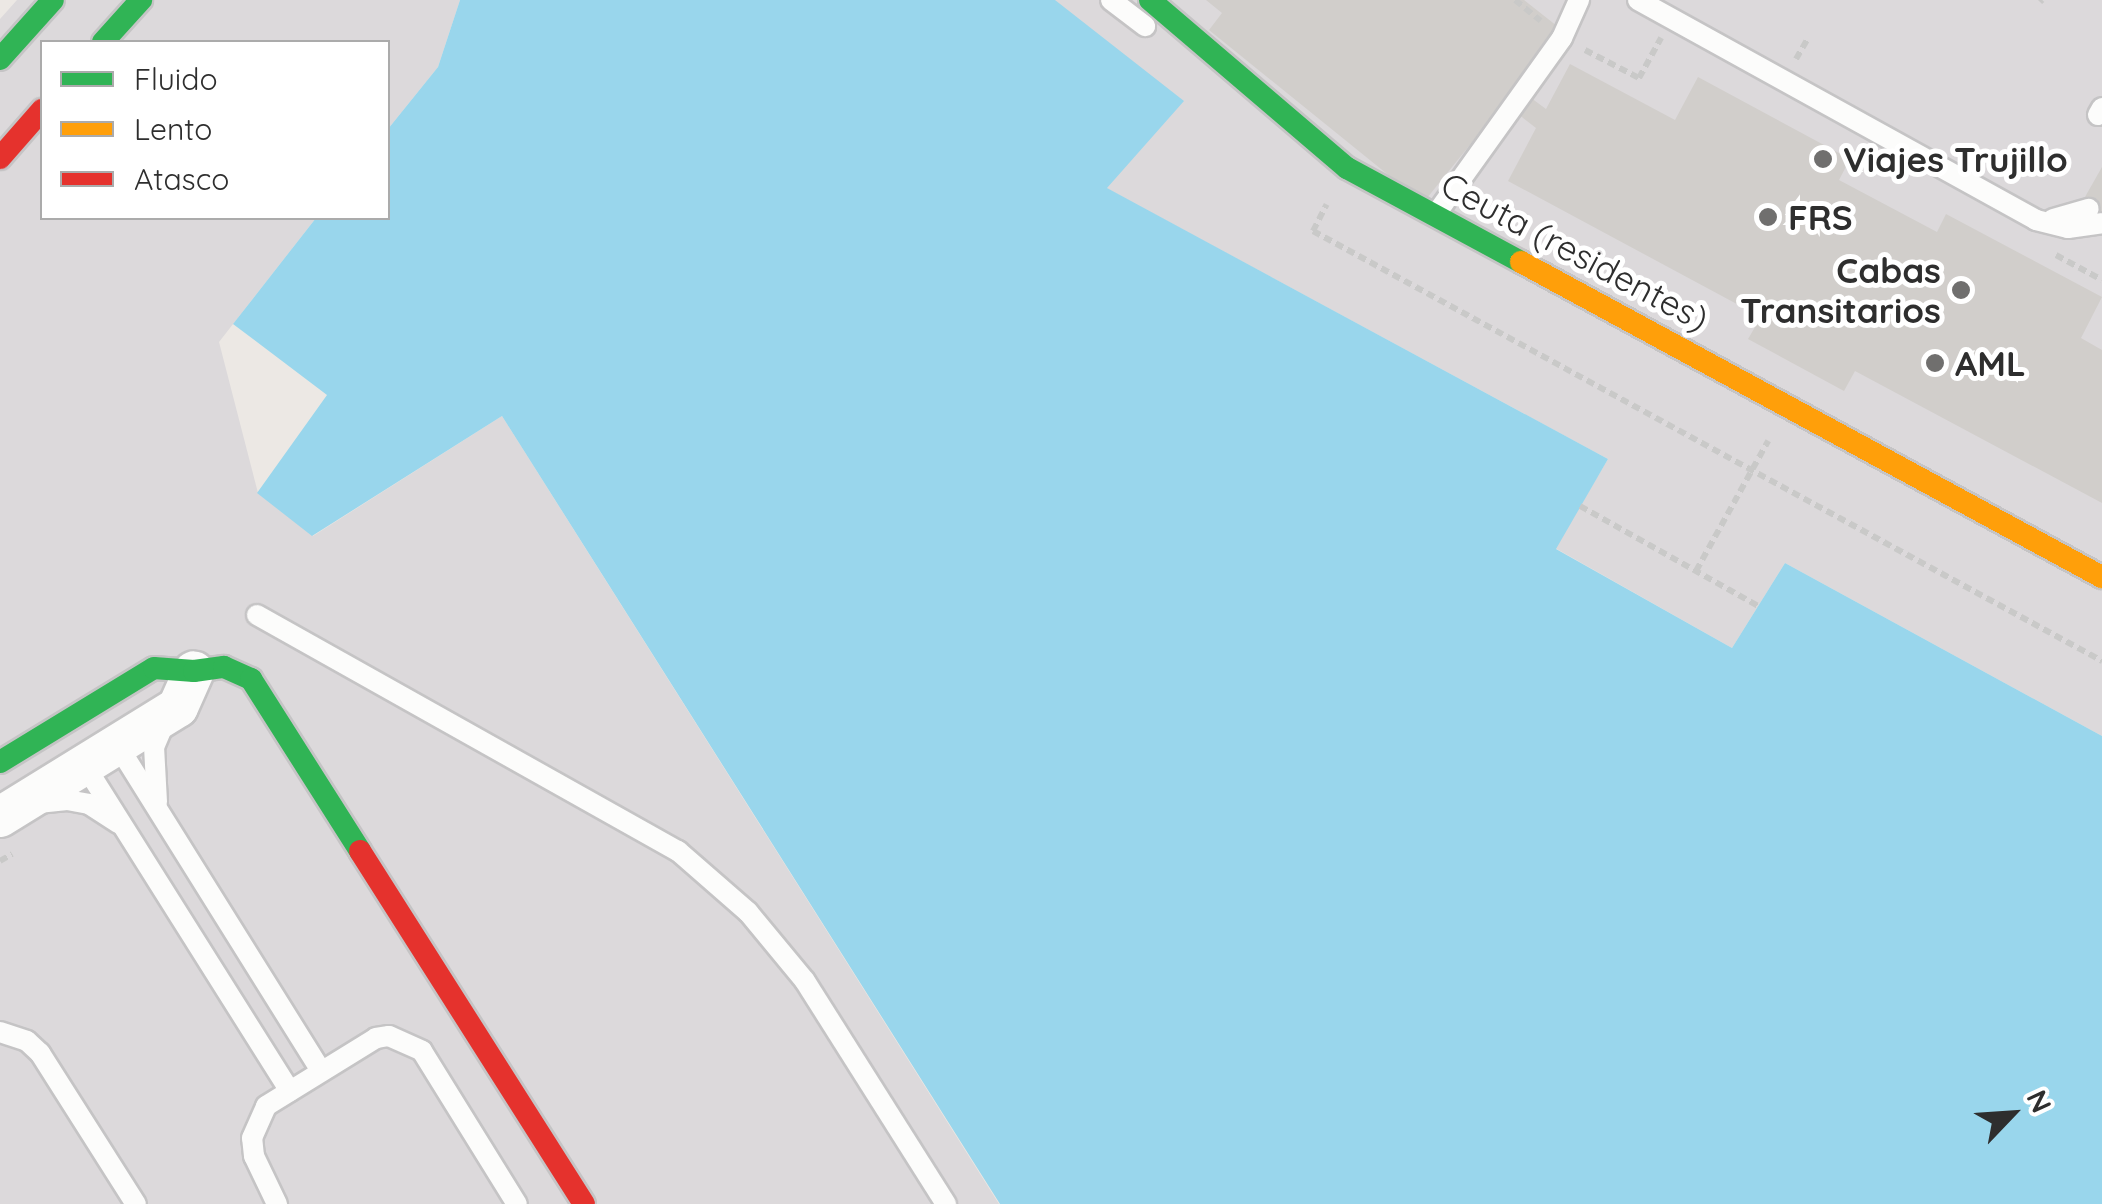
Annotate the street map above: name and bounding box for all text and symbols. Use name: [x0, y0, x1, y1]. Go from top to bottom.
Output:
legend: [40, 40, 390, 220]
text: Fluido: [134, 60, 218, 98]
text: Lento: [134, 110, 212, 148]
place label: Viajes Trujillo: [1843, 138, 2068, 180]
marker: Viajes Trujillo: [1812, 148, 1834, 170]
text: Atasco: [134, 160, 229, 198]
street label: Ceuta (residentes): [1434, 163, 1716, 339]
place label: FRS: [1788, 196, 1853, 238]
marker: FRS: [1757, 206, 1779, 228]
place label: Cabas Transitarios: [1740, 249, 1941, 331]
marker: Cabas Transitarios: [1950, 279, 1972, 301]
place label: AML: [1955, 342, 2026, 384]
marker: AML: [1924, 352, 1946, 374]
north arrow: [1962, 1064, 2062, 1164]
text: N: [2019, 1084, 2060, 1118]

